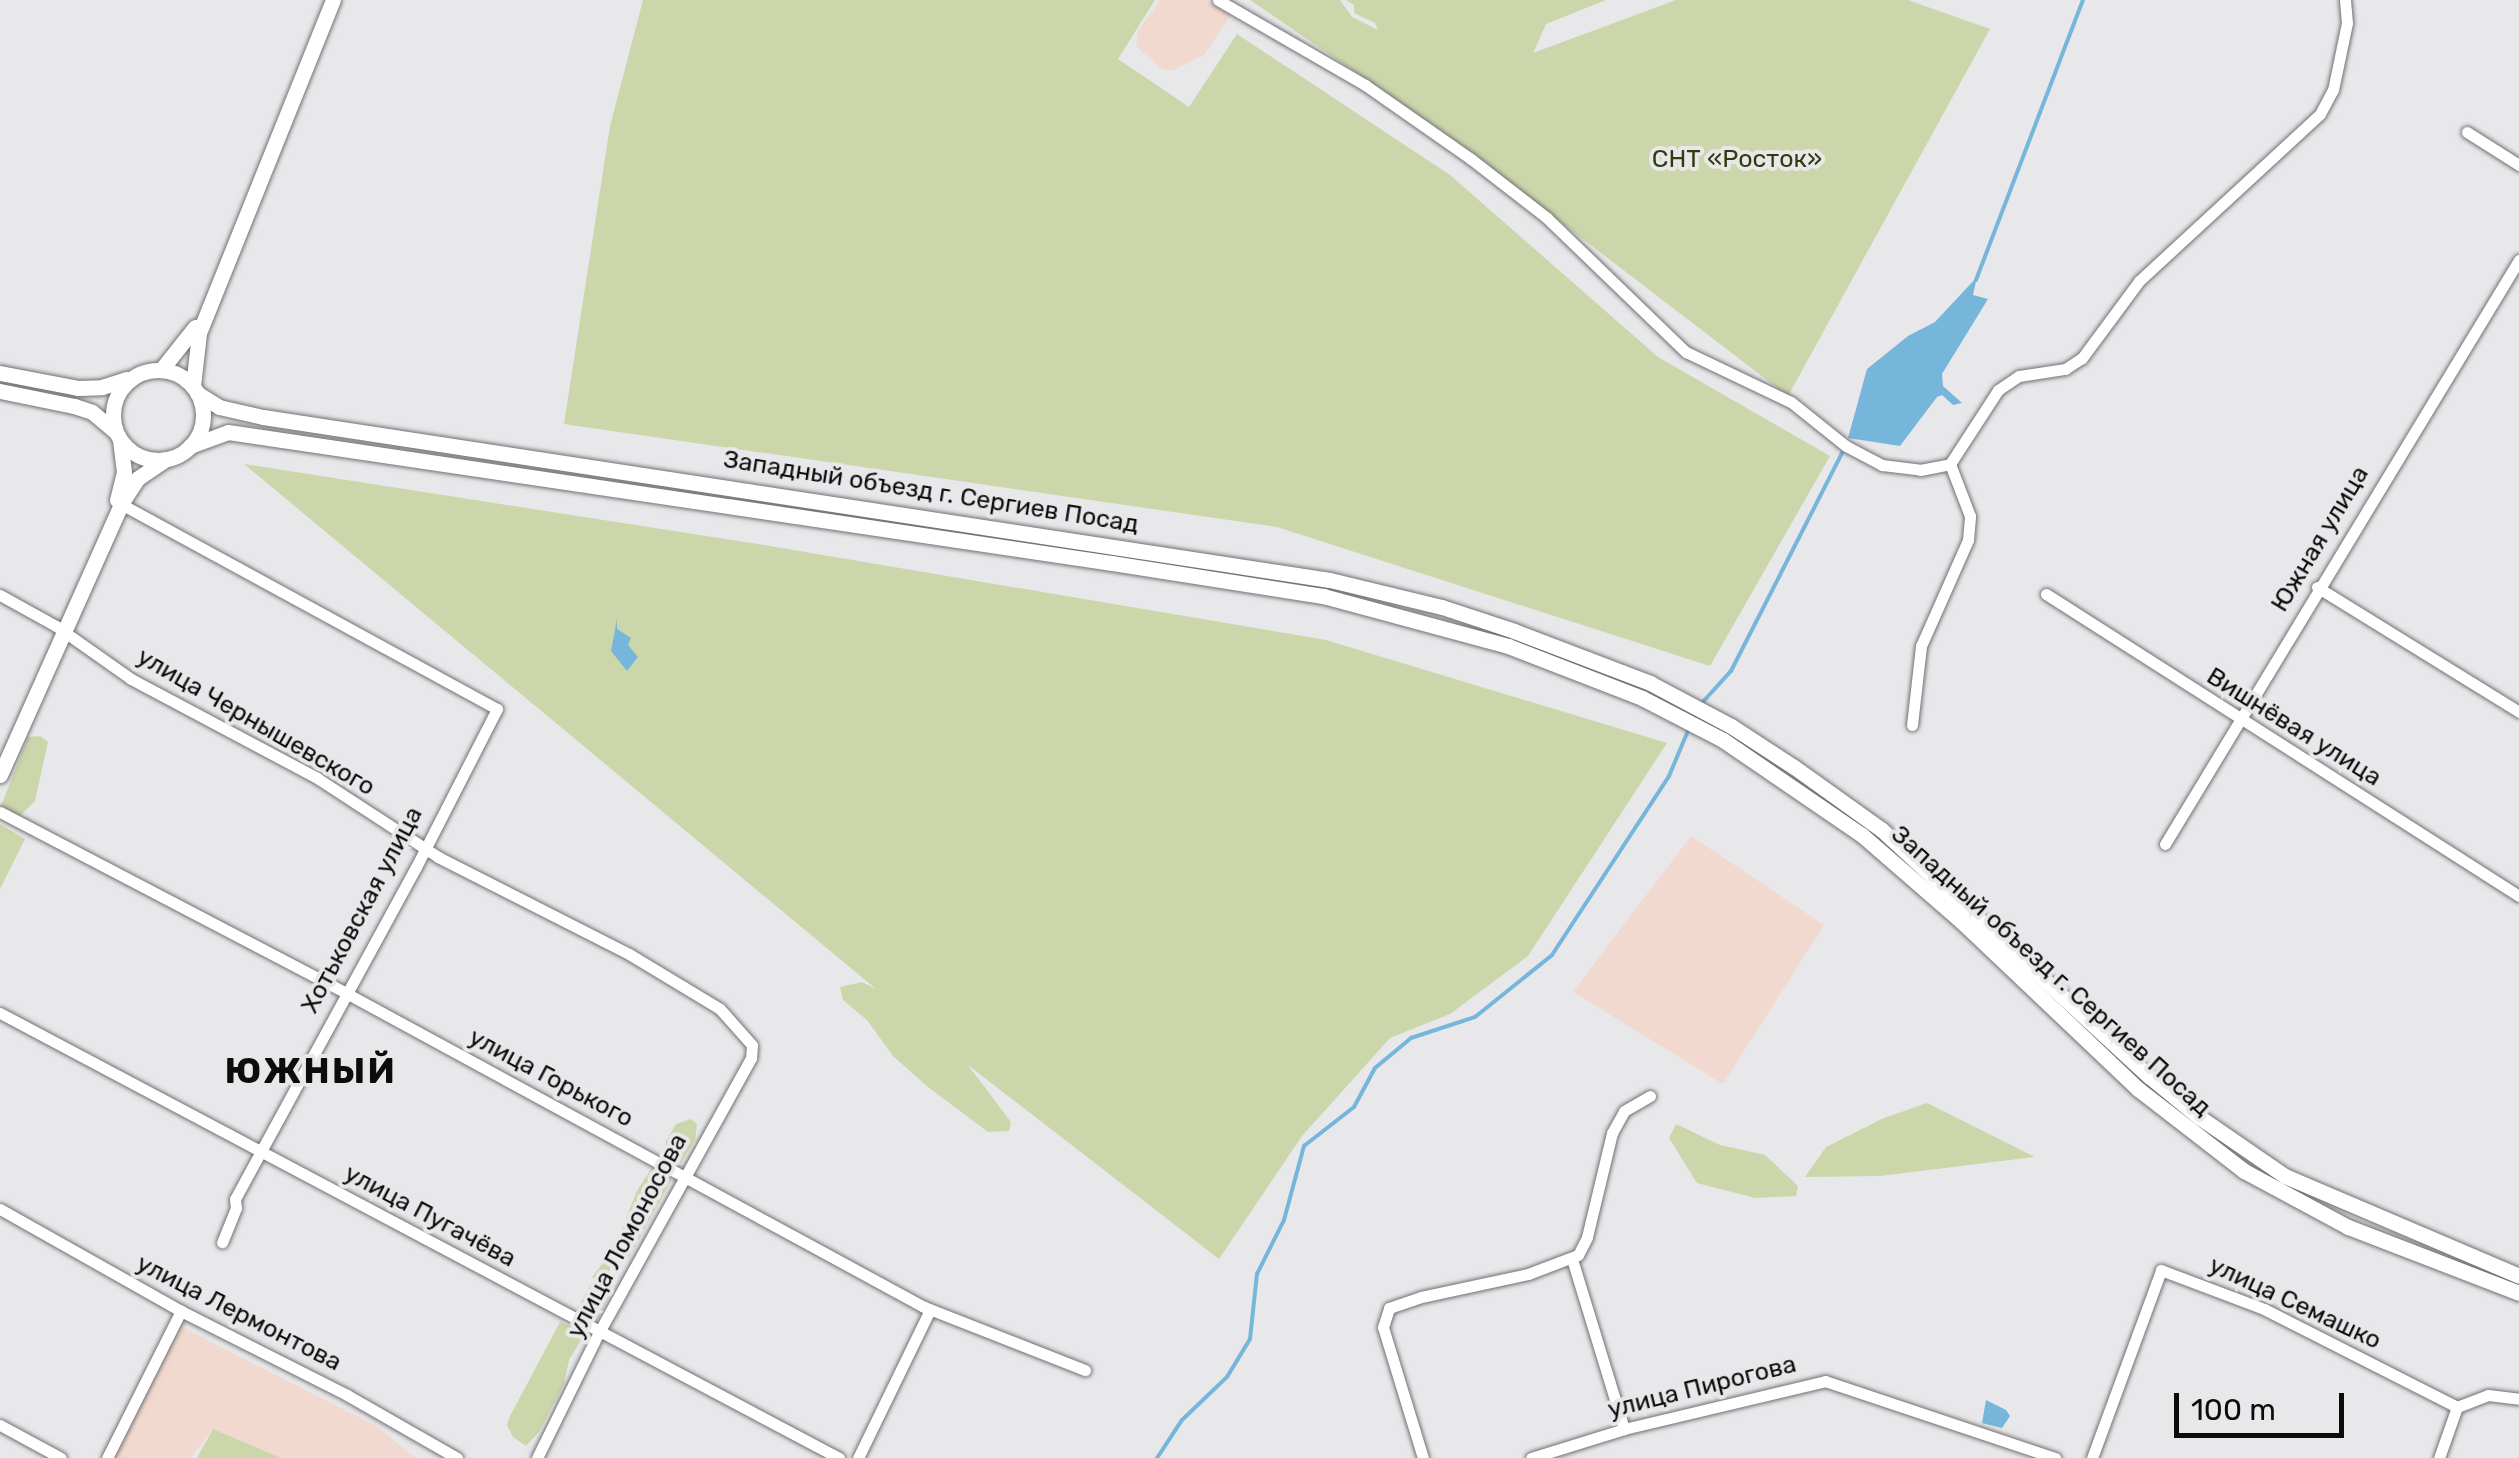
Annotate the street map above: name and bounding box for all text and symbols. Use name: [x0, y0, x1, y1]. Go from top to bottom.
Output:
park label: СНТ «Росток»: [1652, 144, 1822, 174]
street label: Западный объезд г. Сергиев Посад: [721, 444, 1141, 540]
street label: Южная улица: [2265, 461, 2375, 617]
street label: улица Чернышевского: [132, 642, 380, 802]
street label: Вишнёвая улица: [2201, 661, 2387, 793]
street label: Хотьковская улица: [295, 802, 429, 1018]
street label: Западный объезд г. Сергиев Посад: [1885, 819, 2217, 1123]
street label: улица Горького: [464, 1022, 638, 1134]
district label: ЮЖНЫЙ: [225, 1050, 397, 1092]
street label: улица Ломоносова: [560, 1129, 694, 1343]
street label: улица Пугачёва: [339, 1158, 521, 1274]
street label: улица Лермонтова: [131, 1248, 347, 1378]
street label: улица Семашко: [2204, 1250, 2386, 1356]
street label: улица Пирогова: [1605, 1349, 1799, 1425]
scale bar: [2179, 1373, 2349, 1435]
text: 100 m: [2191, 1392, 2276, 1428]

